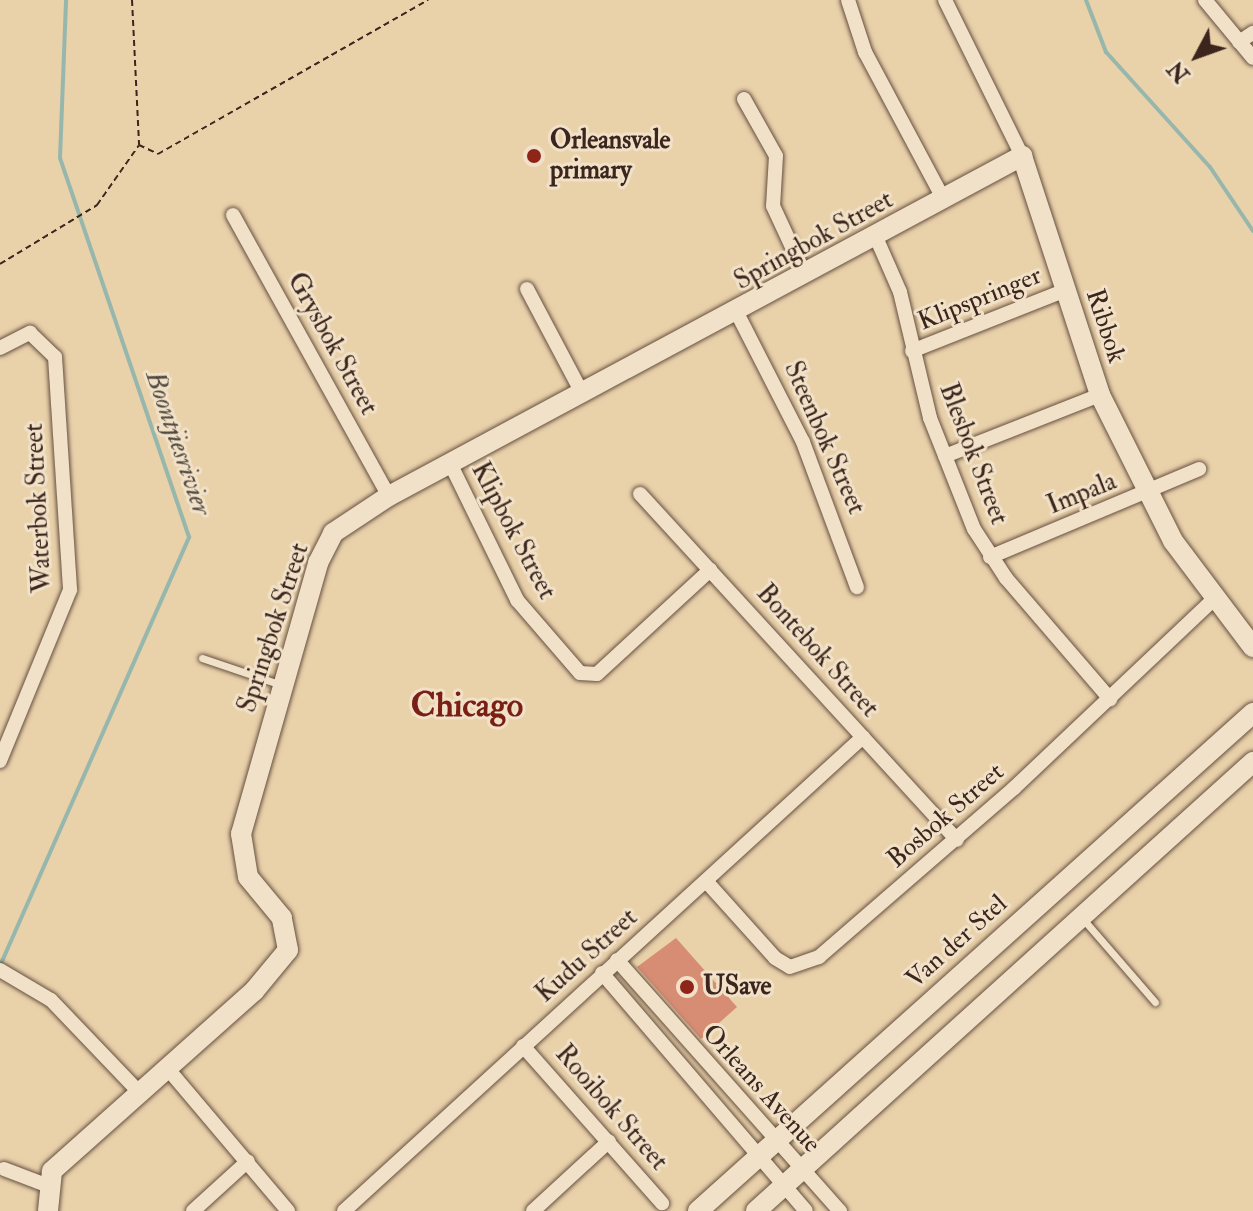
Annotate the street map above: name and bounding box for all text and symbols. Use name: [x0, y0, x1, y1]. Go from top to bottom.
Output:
north arrow: [1157, 16, 1237, 96]
text: N: [1162, 55, 1196, 88]
place label: Orleansvale primary: [550, 125, 670, 186]
marker: Orleansvale primary: [525, 147, 543, 165]
street label: Springbok Street: [729, 185, 899, 297]
street label: Klipspringer: [914, 260, 1046, 338]
street label: Grysbok Street: [280, 267, 384, 421]
street label: Ribbok: [1078, 285, 1132, 367]
street label: Steenbok Street: [776, 357, 872, 519]
water label: Boontjiesrivier: [138, 366, 218, 520]
street label: Blesbok Street: [932, 379, 1014, 529]
street label: Waterbok Street: [19, 422, 59, 594]
street label: Klipbok Street: [464, 457, 562, 605]
street label: Impala: [1043, 466, 1121, 522]
street label: Springbok Street: [232, 539, 316, 717]
street label: Bontebok Street: [749, 578, 885, 724]
district label: Chicago: [411, 686, 523, 726]
street label: Bosbok Street: [881, 757, 1011, 875]
street label: Van der Stel: [900, 889, 1014, 995]
street label: Kudu Street: [530, 902, 644, 1010]
place label: USave: [703, 971, 771, 1003]
marker: USave: [678, 978, 696, 996]
street label: Orleans Avenue: [695, 1018, 827, 1160]
street label: Rooibok Street: [548, 1039, 674, 1177]

